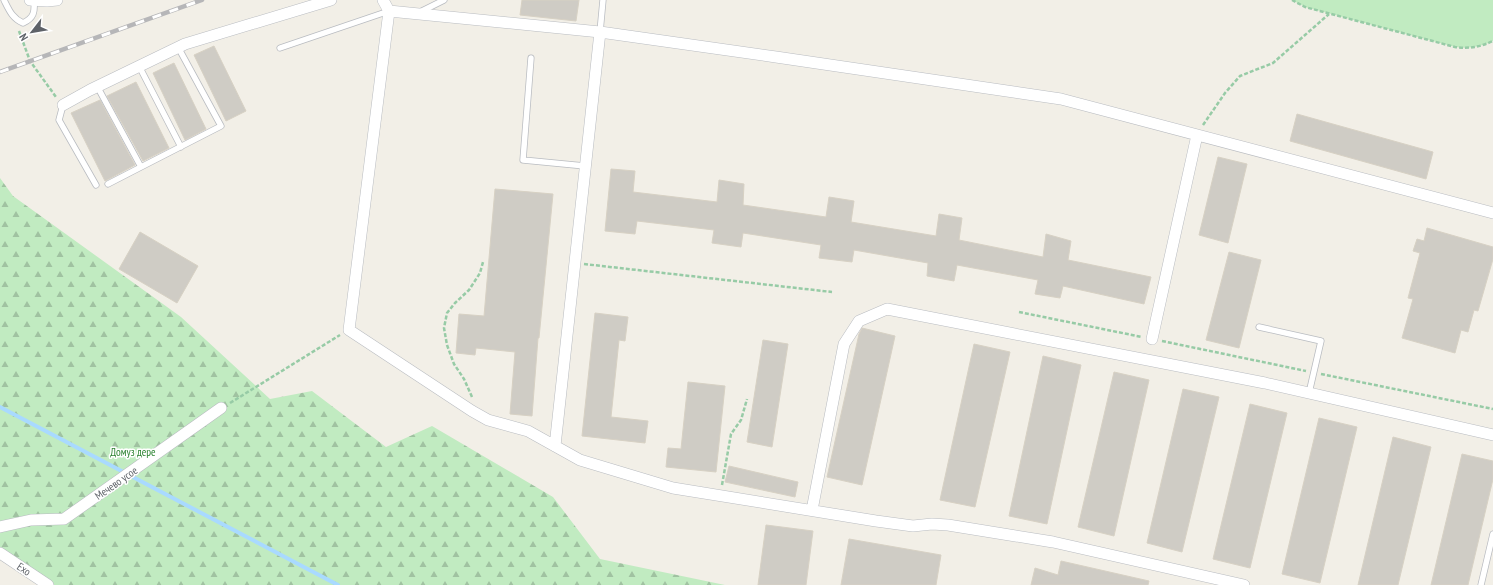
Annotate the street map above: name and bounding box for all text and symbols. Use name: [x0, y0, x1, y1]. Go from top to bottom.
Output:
north arrow: [12, 12, 52, 52]
text: N: [16, 31, 31, 43]
park label: Домуз дере: [110, 445, 156, 459]
street label: Мечево усое: [92, 463, 140, 503]
street label: Ехо: [14, 559, 34, 579]

